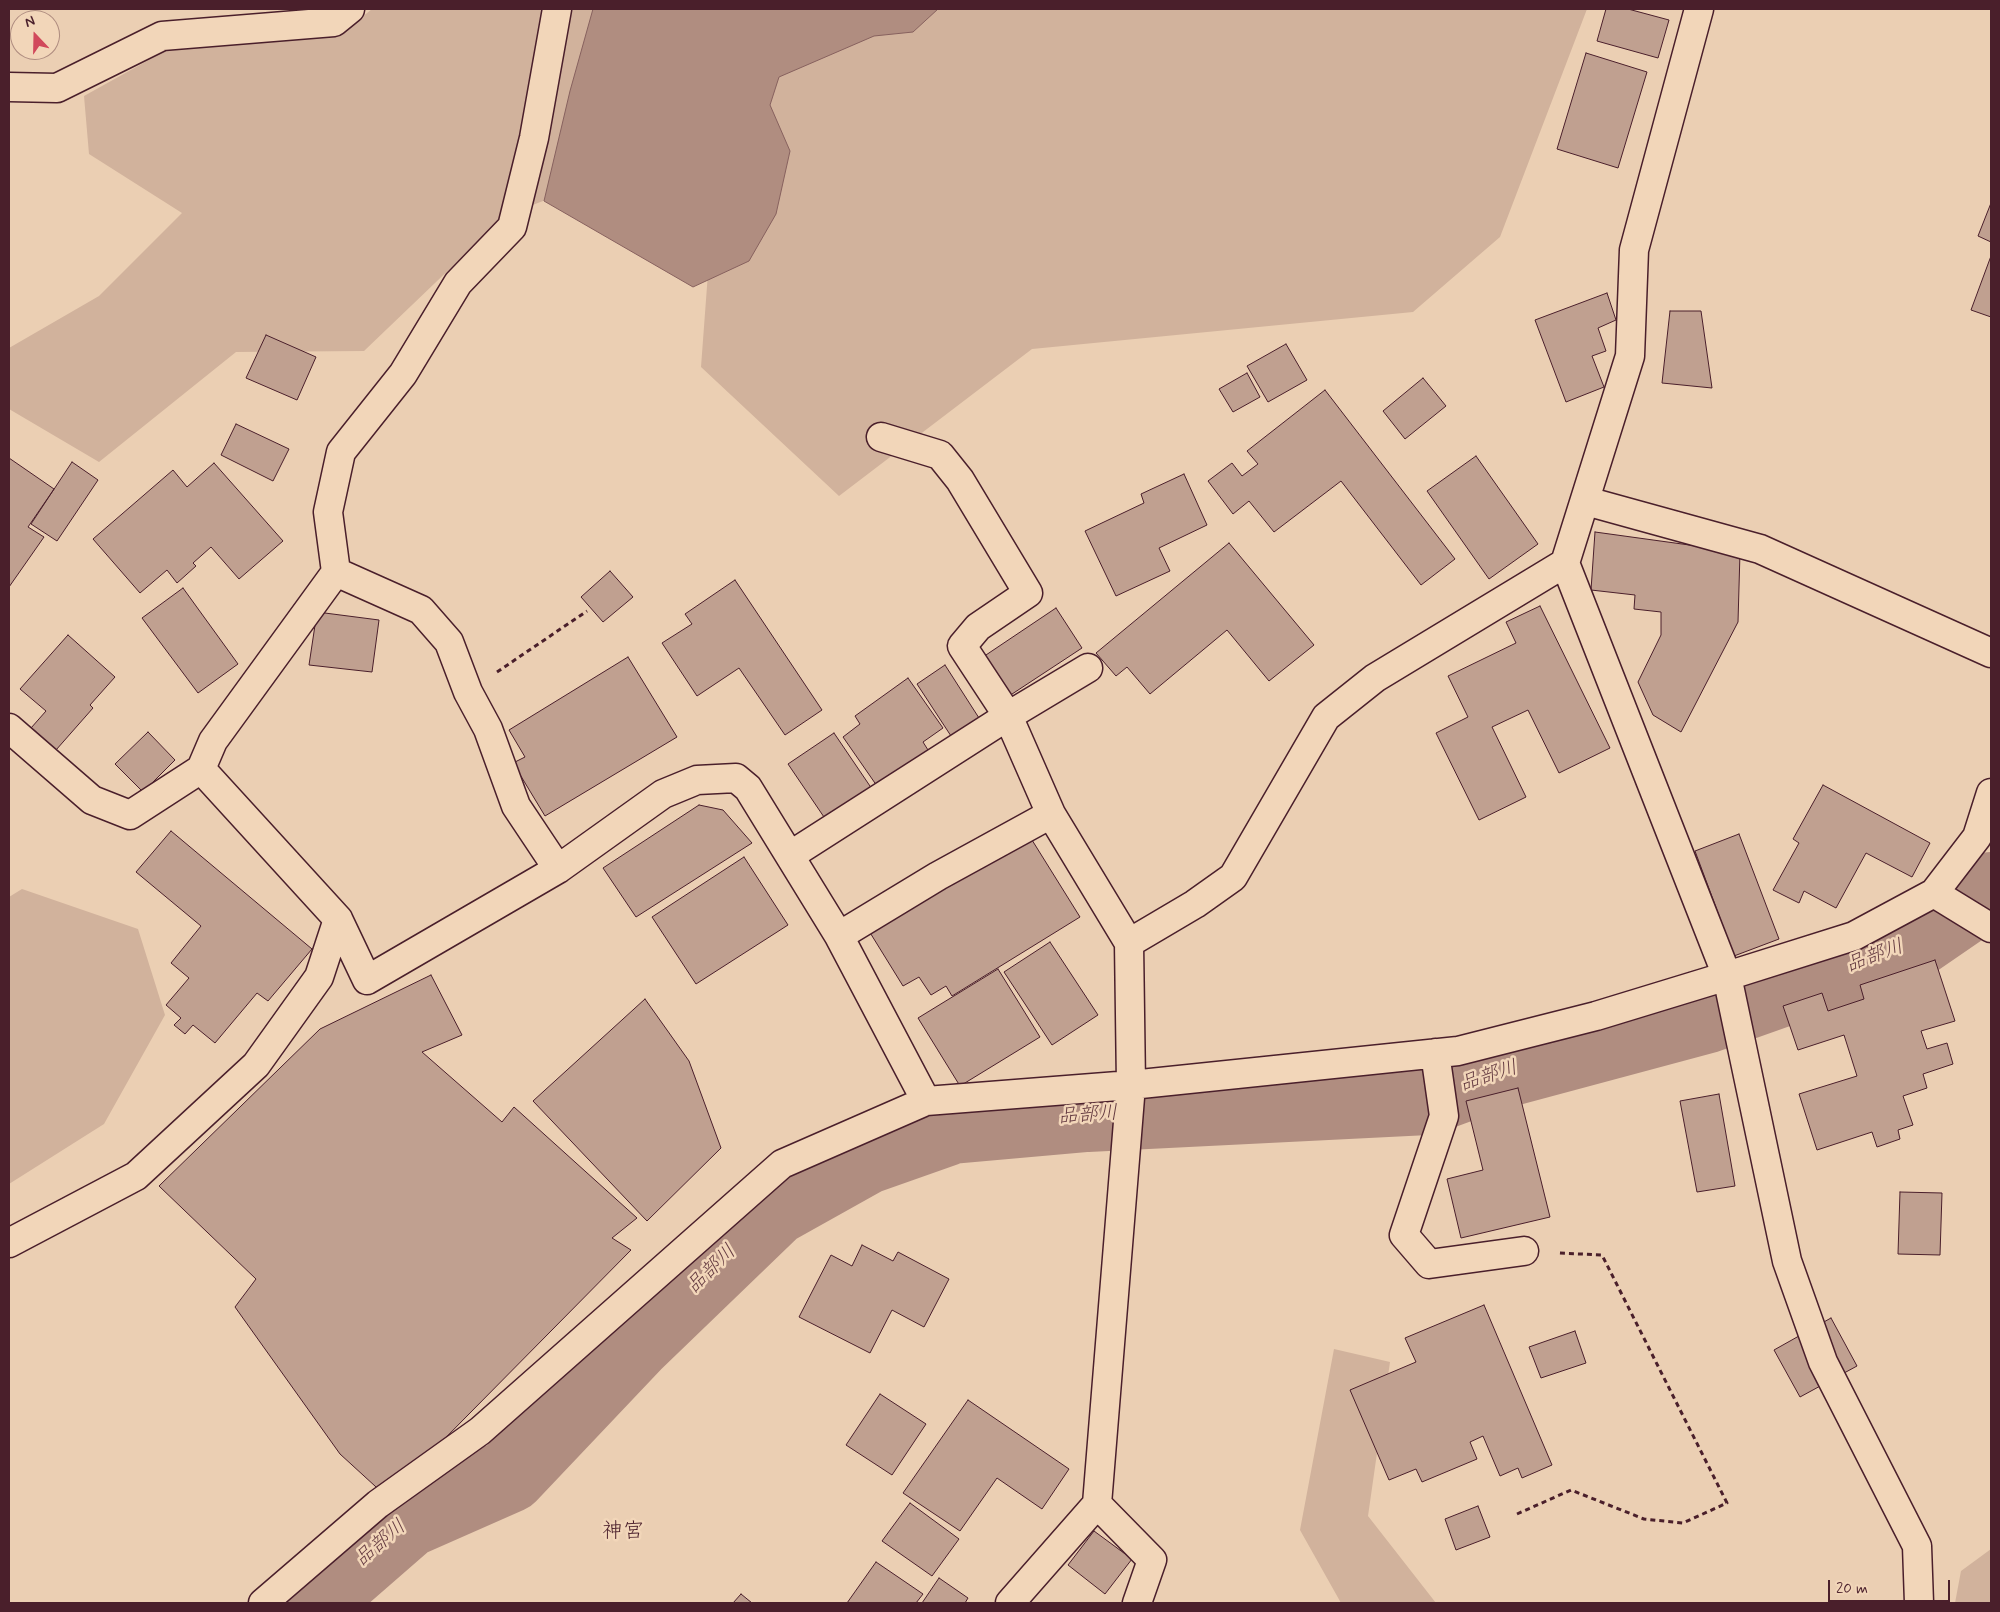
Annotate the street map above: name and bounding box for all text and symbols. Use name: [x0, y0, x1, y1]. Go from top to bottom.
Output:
north arrow: [10, 10, 60, 60]
text: N: [22, 12, 38, 32]
water label: 品部川: [1843, 935, 1907, 979]
water label: 品部川: [1457, 1056, 1521, 1098]
water label: 品部川: [1057, 1102, 1119, 1130]
water label: 品部川: [682, 1241, 742, 1299]
water label: 品部川: [350, 1516, 412, 1572]
district label: 神宮: [602, 1520, 644, 1546]
scale bar: [1830, 1570, 1952, 1602]
text: 20 m: [1836, 1579, 1868, 1599]

